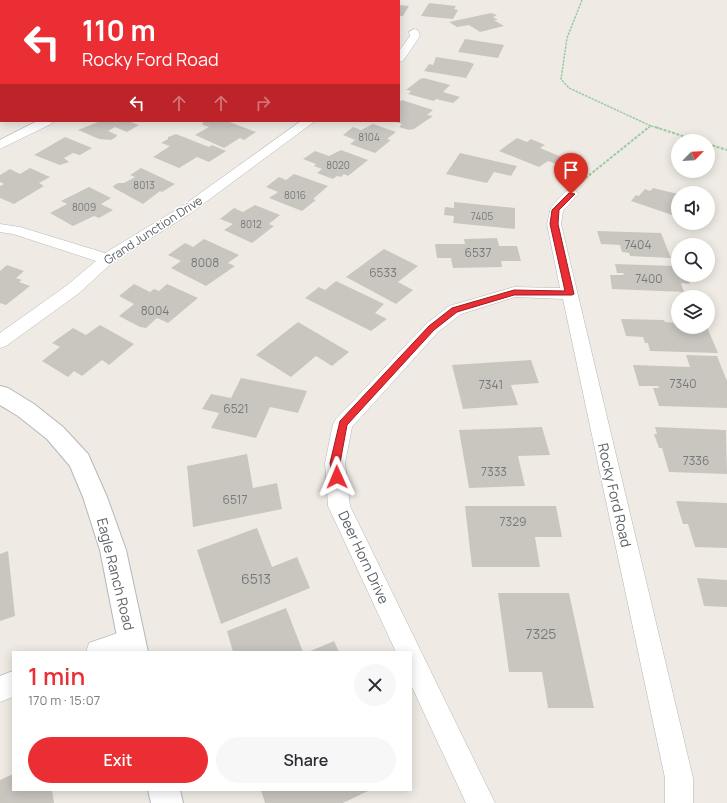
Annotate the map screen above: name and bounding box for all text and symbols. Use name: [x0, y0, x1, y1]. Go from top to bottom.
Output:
text: 110 m: [82, 11, 156, 49]
icon: left: [16, 16, 68, 68]
text: Rocky Ford Road: [82, 47, 219, 71]
icon: left: [126, 92, 148, 114]
icon: ahead: [168, 92, 190, 114]
icon: ahead: [210, 92, 232, 114]
icon: right: [252, 92, 274, 114]
house number: 8104: [358, 130, 380, 144]
north arrow: [671, 134, 715, 178]
map controls: [671, 134, 715, 334]
pin: [554, 153, 588, 194]
house number: 8020: [326, 158, 350, 172]
icon: arrive: [560, 159, 582, 181]
house number: 8013: [133, 178, 155, 192]
button: sound: [671, 186, 715, 230]
house number: 8016: [284, 188, 306, 202]
street label: Grand Junction Drive: [100, 192, 206, 268]
house number: 8009: [72, 200, 96, 214]
house number: 7405: [471, 209, 493, 223]
house number: 8012: [240, 217, 262, 231]
house number: 7404: [624, 236, 652, 253]
button: search: [671, 238, 715, 282]
house number: 6537: [464, 244, 492, 261]
house number: 8008: [191, 254, 219, 271]
house number: 6533: [369, 264, 397, 281]
house number: 7400: [635, 270, 663, 287]
button: layers: [671, 290, 715, 334]
house number: 8004: [141, 302, 169, 319]
house number: 7340: [669, 375, 697, 392]
house number: 7341: [479, 376, 503, 393]
house number: 6521: [223, 400, 249, 417]
street label: Rocky Ford Road: [594, 441, 636, 549]
house number: 7336: [683, 452, 709, 469]
position arrow: [316, 456, 358, 498]
house number: 7333: [481, 463, 507, 480]
house number: 6517: [222, 491, 248, 508]
street label: Deer Horn Drive: [334, 507, 394, 607]
house number: 7329: [500, 513, 526, 530]
street label: Eagle Ranch Road: [93, 516, 139, 632]
house number: 6513: [241, 569, 271, 588]
house number: 7325: [526, 624, 556, 643]
text: 1 min: [28, 659, 85, 692]
button: close: [354, 664, 396, 706]
text: 170 m · 15:07: [28, 691, 100, 709]
button: Exit: [28, 737, 208, 783]
button: Share: [216, 737, 396, 783]

